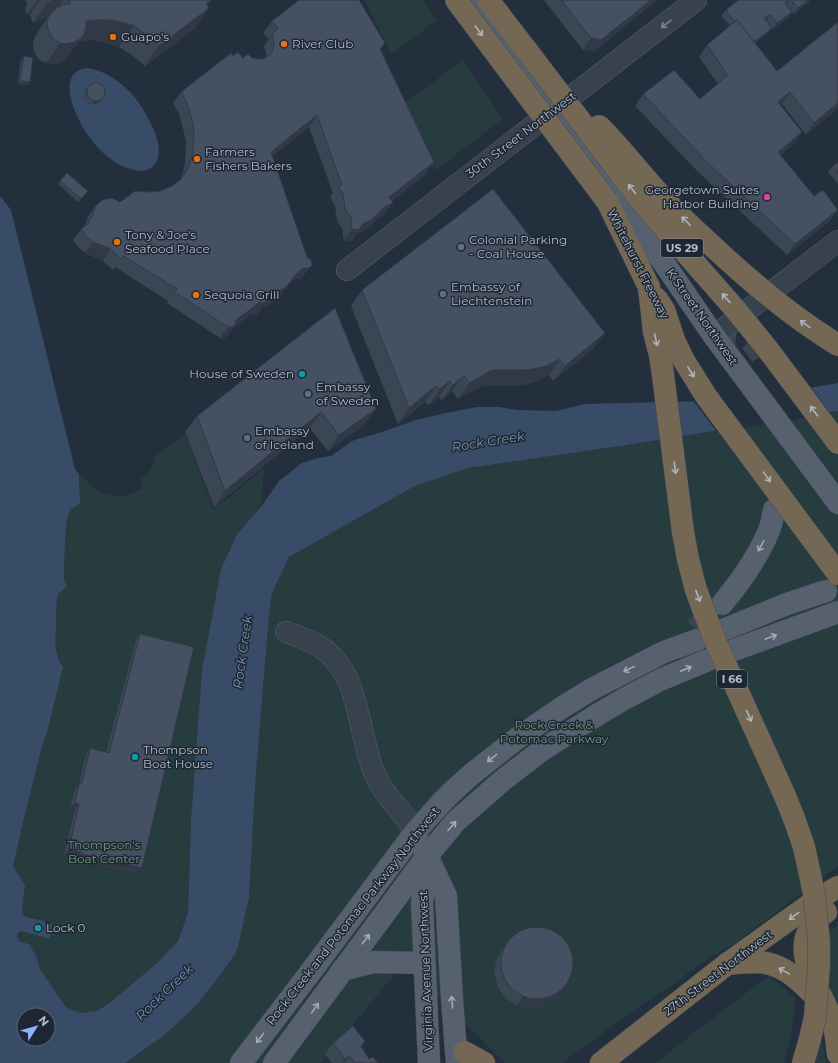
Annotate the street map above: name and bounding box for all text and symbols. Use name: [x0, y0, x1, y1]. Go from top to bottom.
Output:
one-way arrow: [660, 20, 671, 28]
one-way arrow: [475, 26, 484, 37]
place label: Guapo's: [121, 29, 169, 44]
marker: Guapo's: [108, 32, 118, 42]
place label: River Club: [292, 36, 353, 51]
marker: River Club: [279, 39, 289, 49]
street label: 30th Street Northwest: [463, 88, 579, 181]
place label: Farmers Fishers Bakers: [205, 144, 292, 173]
marker: Farmers Fishers Bakers: [192, 154, 202, 164]
place label: Georgetown Suites Harbor Building: [645, 182, 759, 211]
one-way arrow: [628, 183, 636, 194]
marker: Georgetown Suites Harbor Building: [762, 192, 772, 202]
street label: Whitehurst Freeway: [604, 206, 673, 322]
one-way arrow: [681, 216, 691, 226]
place label: Tony & Joe's Seafood Place: [125, 227, 210, 256]
place label: Colonial Parking - Coal House: [469, 232, 567, 261]
marker: Tony & Joe's Seafood Place: [112, 237, 122, 247]
road number: US 29: [661, 239, 703, 257]
marker: Colonial Parking - Coal House: [456, 242, 466, 252]
street label: K Street Northwest: [663, 265, 741, 368]
place label: Embassy of Liechtenstein: [451, 279, 532, 308]
place label: Sequoia Grill: [204, 287, 279, 302]
marker: Embassy of Liechtenstein: [438, 289, 448, 299]
marker: Sequoia Grill: [191, 290, 201, 300]
one-way arrow: [721, 293, 730, 303]
one-way arrow: [800, 320, 811, 328]
one-way arrow: [653, 333, 661, 346]
place label: House of Sweden: [189, 366, 294, 381]
one-way arrow: [687, 366, 695, 378]
marker: House of Sweden: [297, 369, 307, 379]
place label: Embassy of Sweden: [316, 379, 379, 408]
marker: Embassy of Sweden: [303, 389, 313, 399]
one-way arrow: [810, 406, 819, 417]
place label: Embassy of Iceland: [255, 423, 314, 452]
water label: Rock Creek: [450, 427, 527, 455]
marker: Embassy of Iceland: [242, 433, 252, 443]
one-way arrow: [671, 461, 679, 474]
one-way arrow: [763, 472, 771, 483]
one-way arrow: [757, 540, 764, 552]
one-way arrow: [695, 589, 702, 602]
water label: Rock Creek: [229, 613, 255, 690]
one-way arrow: [764, 632, 776, 640]
one-way arrow: [680, 665, 692, 672]
one-way arrow: [623, 666, 635, 674]
road number: I 66: [717, 670, 747, 688]
one-way arrow: [746, 709, 753, 721]
park label: Rock Creek & Potomac Parkway: [500, 717, 609, 746]
place label: Thompson Boat House: [143, 742, 213, 771]
marker: Thompson Boat House: [130, 752, 140, 762]
one-way arrow: [487, 754, 498, 762]
street label: Rock Creek and Potomac Parkway Northwest: [263, 803, 443, 1028]
one-way arrow: [448, 821, 457, 831]
park label: Thompson's Boat Center: [67, 837, 141, 866]
street label: Virginia Avenue Northwest: [415, 890, 436, 1052]
one-way arrow: [788, 912, 799, 920]
place label: Lock 0: [46, 920, 85, 935]
marker: Lock 0: [33, 923, 43, 933]
street label: 27th Street Northwest: [660, 927, 775, 1019]
one-way arrow: [362, 933, 370, 944]
water label: Rock Creek: [132, 960, 197, 1023]
one-way arrow: [779, 966, 791, 974]
one-way arrow: [449, 996, 456, 1009]
one-way arrow: [311, 1003, 319, 1014]
north arrow: [16, 1007, 56, 1047]
text: N: [36, 1013, 52, 1029]
one-way arrow: [255, 1033, 264, 1044]

